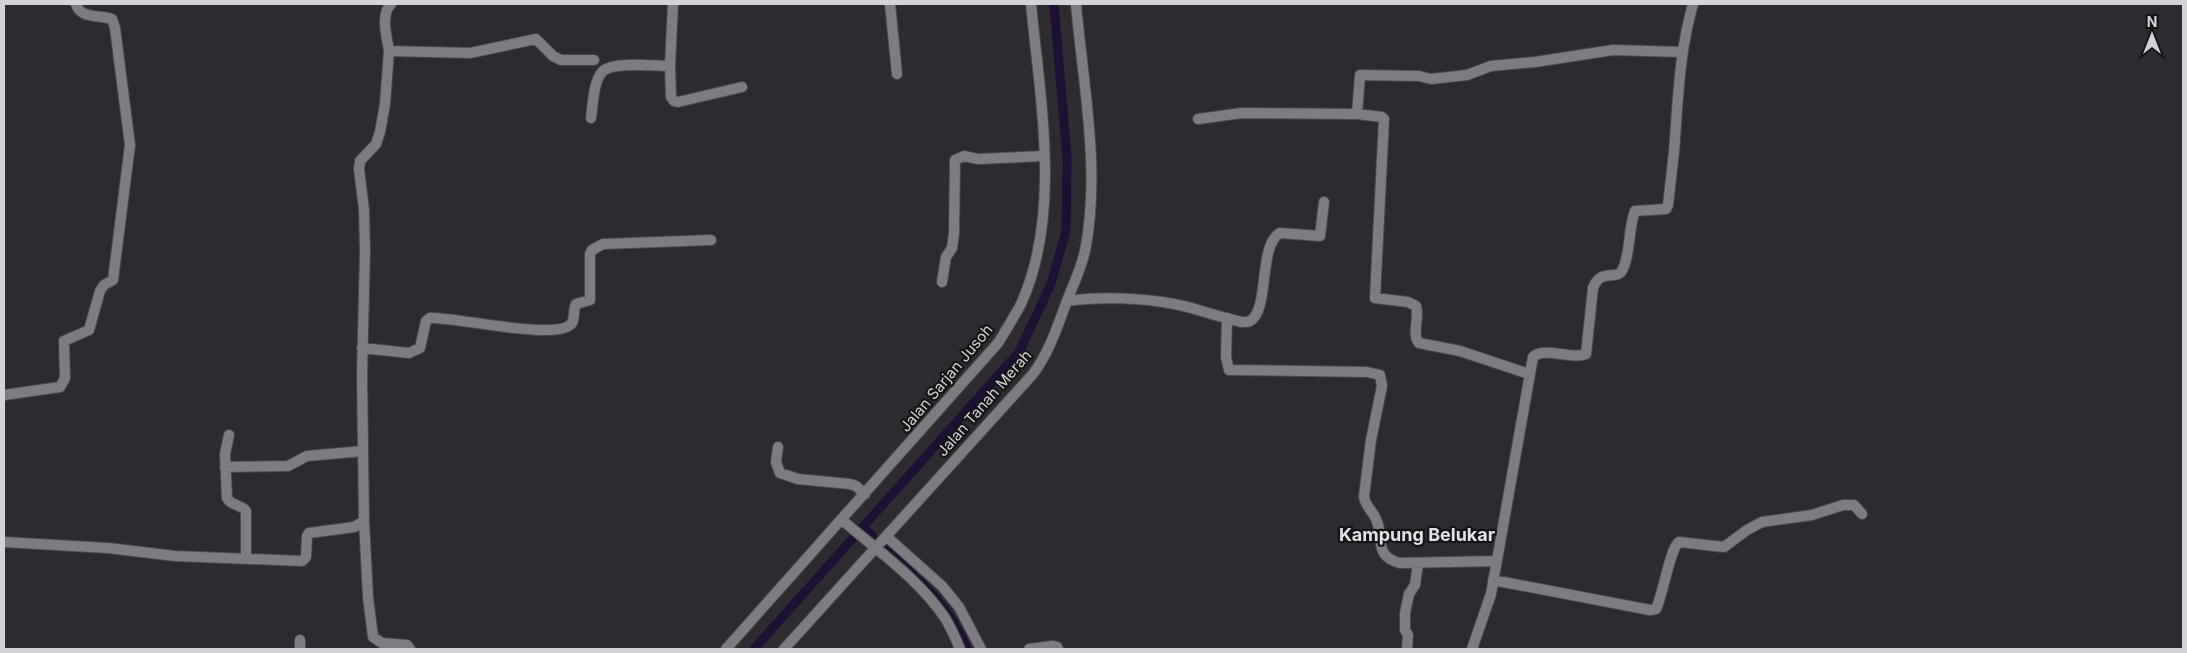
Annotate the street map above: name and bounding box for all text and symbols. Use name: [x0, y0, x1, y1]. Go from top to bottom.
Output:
north arrow: [2127, 10, 2177, 60]
text: N: [2147, 13, 2157, 30]
street label: Jalan Sarjan Jusoh: [896, 320, 996, 436]
street label: Jalan Tanah Merah: [933, 346, 1035, 460]
district label: Kampung Belukar: [1339, 524, 1495, 545]

